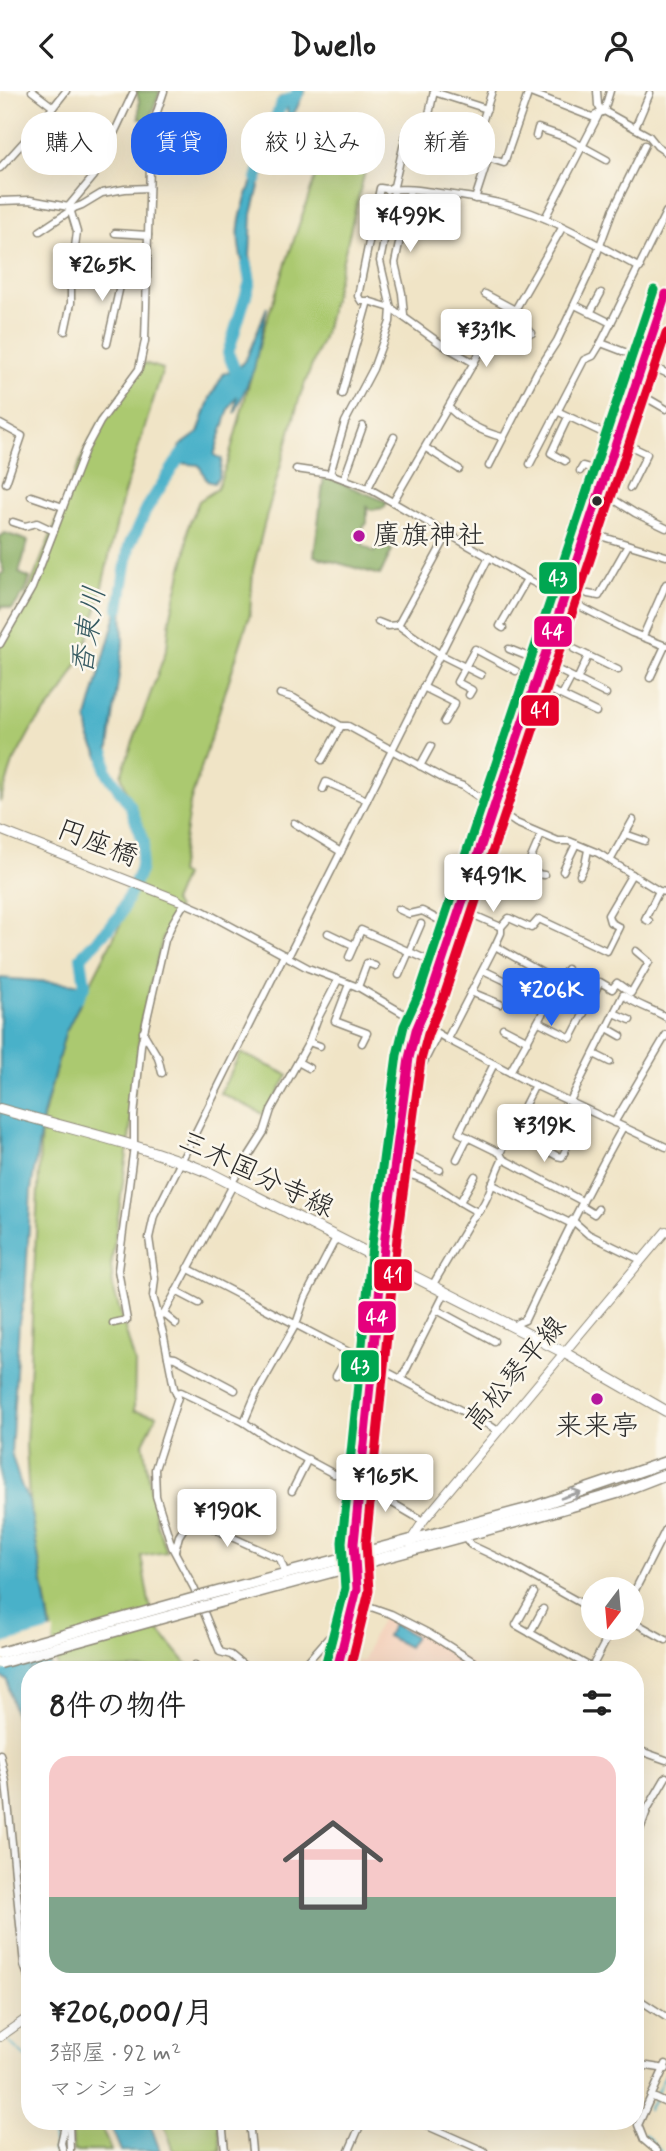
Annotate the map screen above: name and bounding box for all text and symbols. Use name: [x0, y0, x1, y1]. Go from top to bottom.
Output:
text: Dwello: [290, 25, 376, 67]
icon: back: [28, 27, 66, 65]
icon: person: [600, 27, 638, 65]
chip: 購入: [21, 112, 117, 175]
chip: 賃貸: [131, 112, 227, 175]
chip: 絞り込み: [241, 112, 385, 175]
chip: 新着: [399, 112, 495, 175]
pin: ¥499K: [361, 195, 459, 254]
text: ¥499K: [376, 202, 444, 232]
pin: ¥265K: [53, 243, 151, 303]
text: ¥265K: [69, 251, 135, 281]
pin: ¥331K: [437, 309, 535, 369]
text: ¥331K: [457, 317, 515, 347]
unlabelled marker: [590, 494, 604, 508]
place label: 廣旗神社: [373, 518, 485, 555]
marker: 廣旗神社: [351, 528, 367, 544]
line badge: 43: [538, 561, 578, 595]
text: 43: [548, 567, 568, 592]
water label: 香東川: [63, 584, 115, 678]
line badge: 44: [533, 615, 573, 648]
text: 44: [542, 620, 565, 645]
line badge: 41: [520, 694, 560, 727]
text: 41: [530, 699, 550, 724]
street label: 円座橋: [51, 812, 143, 876]
pin: ¥491K: [444, 855, 542, 914]
text: ¥491K: [460, 862, 526, 892]
pin: ¥206K: [502, 969, 600, 1028]
text: ¥206K: [519, 976, 583, 1006]
pin: ¥319K: [495, 1105, 593, 1164]
text: ¥319K: [513, 1112, 575, 1142]
street label: 三木国分寺線: [172, 1123, 340, 1227]
line badge: 41: [373, 1258, 413, 1292]
text: 41: [383, 1264, 403, 1289]
line badge: 44: [357, 1300, 397, 1334]
text: 44: [366, 1306, 389, 1331]
street label: 高松琴平線: [457, 1308, 575, 1440]
line badge: 43: [340, 1349, 380, 1383]
text: 43: [350, 1355, 370, 1380]
marker: 来来亭: [589, 1391, 605, 1407]
place label: 来来亭: [555, 1409, 639, 1446]
pin: ¥165K: [336, 1455, 434, 1514]
text: ¥165K: [352, 1462, 418, 1492]
one-way arrow: [559, 1488, 581, 1500]
pin: ¥190K: [178, 1489, 276, 1549]
text: ¥190K: [193, 1497, 261, 1527]
north arrow: [581, 1577, 644, 1640]
map controls: [581, 1577, 644, 1640]
icon: filters: [578, 1684, 616, 1722]
text: 8件の物件: [49, 1687, 186, 1726]
icon: home: [270, 1802, 396, 1928]
text: ¥206,000/月: [49, 1994, 214, 2033]
text: 3部屋 · 92 m²: [49, 2039, 181, 2069]
text: マンション: [49, 2075, 163, 2105]

